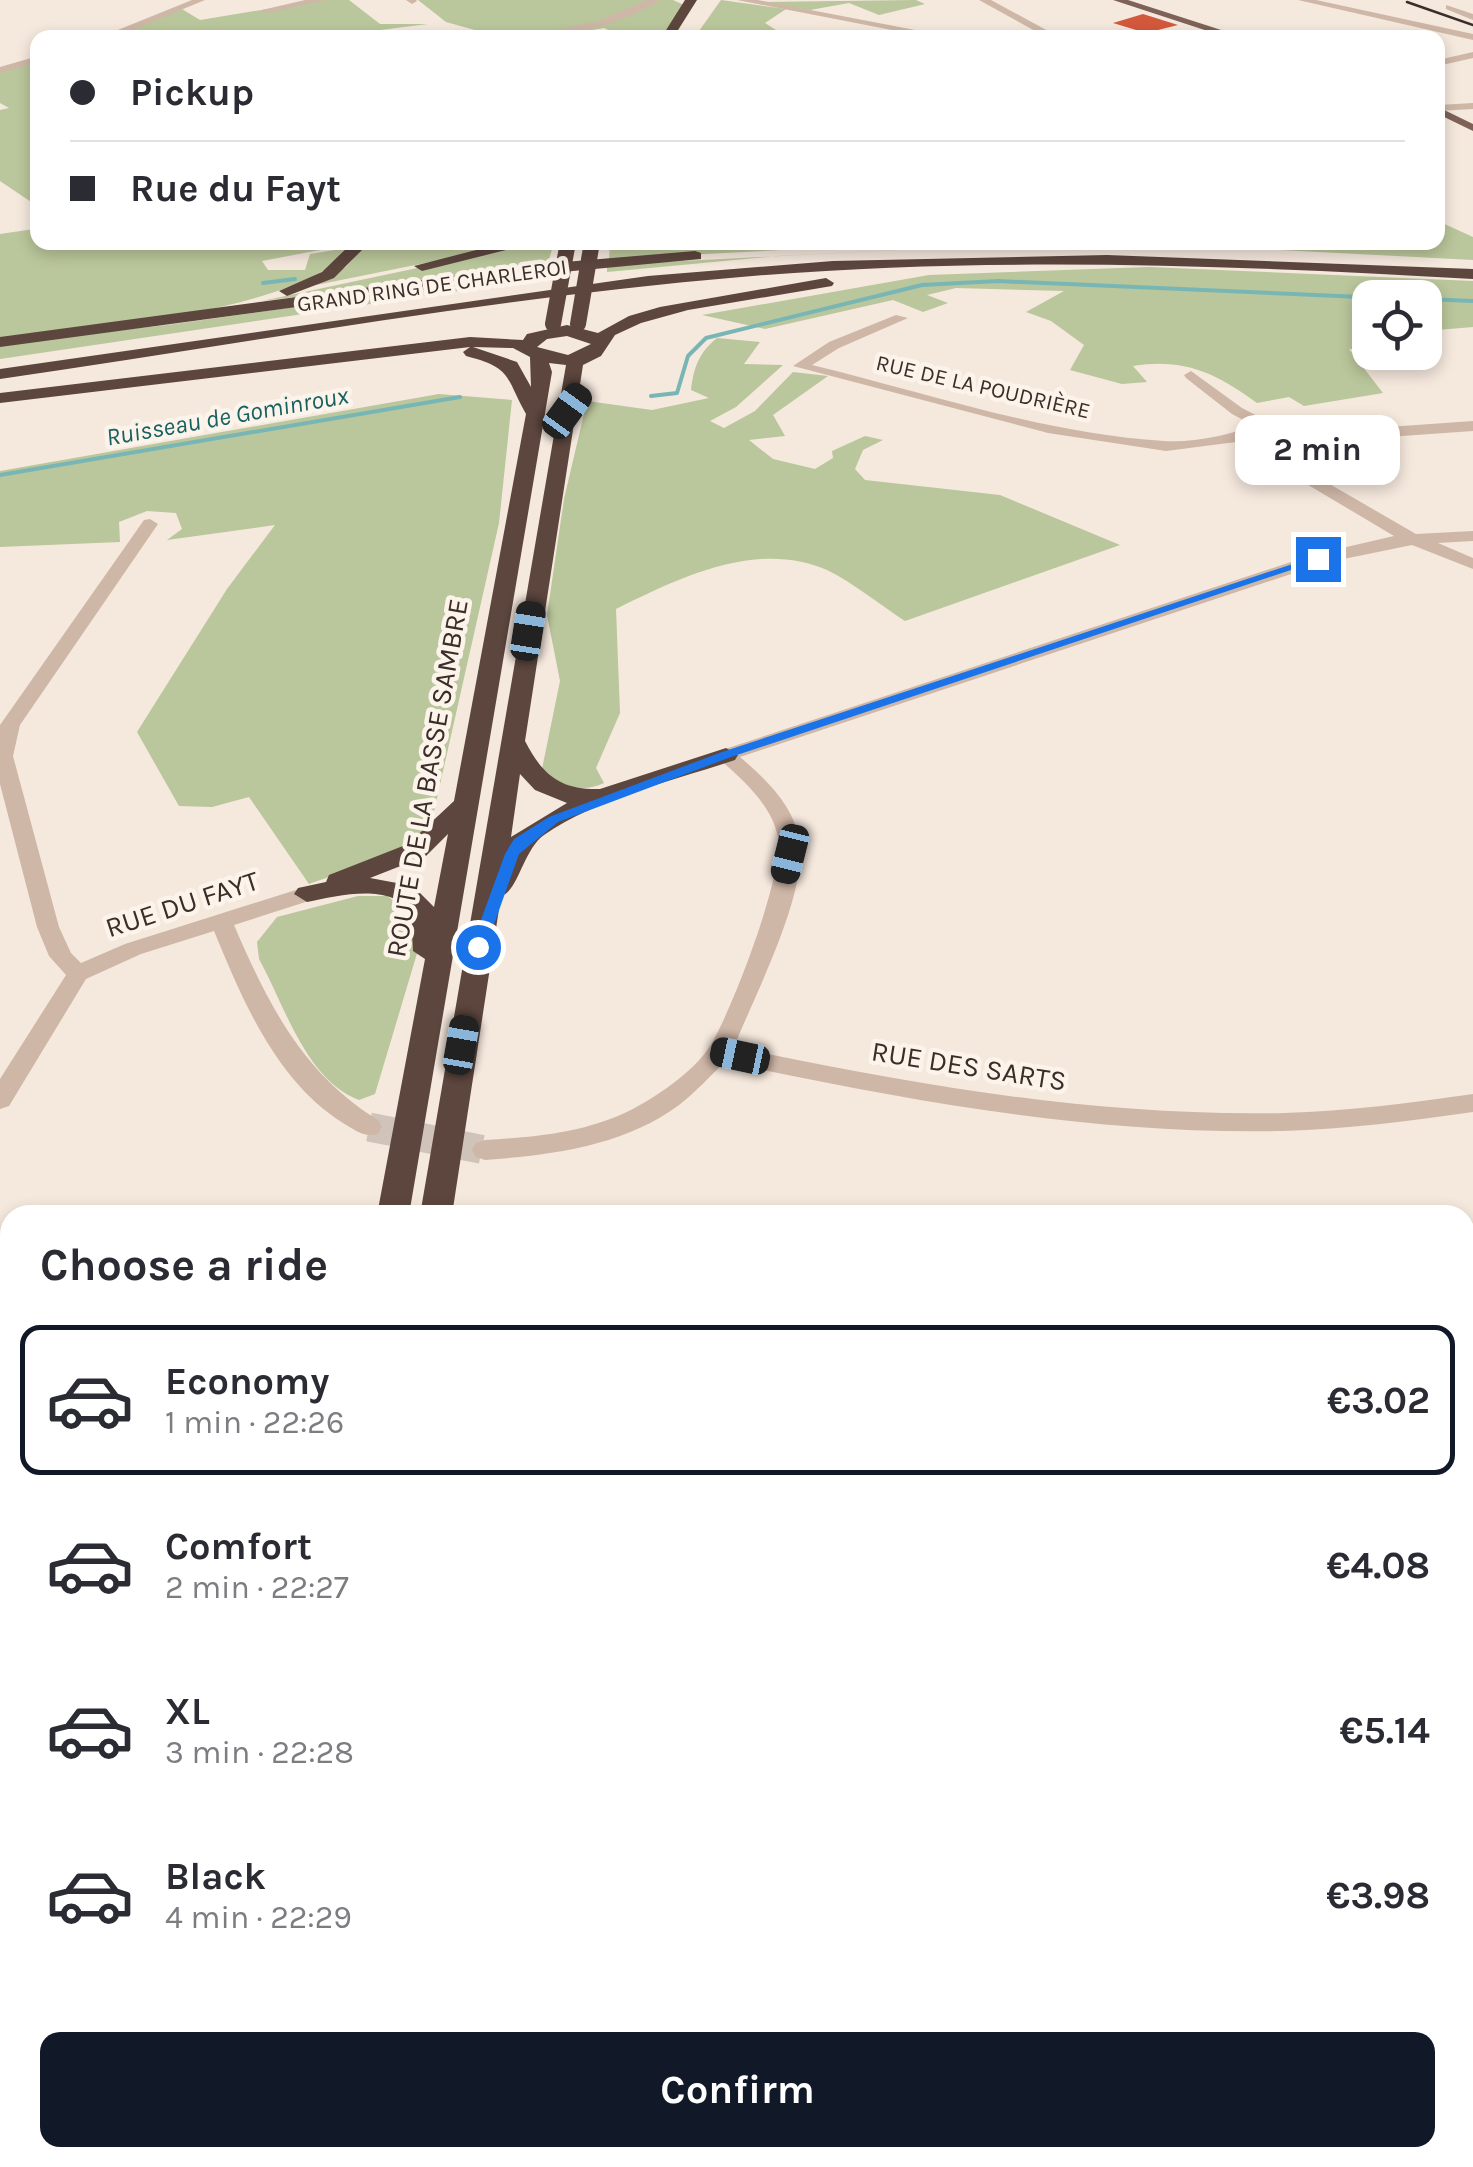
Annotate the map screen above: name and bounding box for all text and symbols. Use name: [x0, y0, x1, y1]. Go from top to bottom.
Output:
text: Pickup: [130, 70, 254, 115]
text: Rue du Fayt: [130, 166, 341, 211]
street label: GRAND RING DE CHARLEROI: [295, 254, 569, 318]
map controls: [1352, 280, 1442, 370]
button: locate: [1352, 280, 1442, 370]
street label: RUE DE LA POUDRIÈRE: [873, 349, 1093, 424]
car: [537, 378, 597, 444]
water label: Ruisseau de Gominroux: [104, 380, 352, 452]
callout: 2 min: [1236, 414, 1400, 484]
text: 2 min: [1273, 431, 1362, 468]
route end: [1296, 537, 1341, 582]
street label: ROUTE DE LA BASSE SAMBRE: [379, 596, 475, 960]
car: [508, 599, 548, 663]
car: [768, 821, 812, 887]
street label: RUE DU FAYT: [101, 864, 263, 944]
route start: [456, 925, 501, 970]
car: [441, 1013, 481, 1077]
street label: RUE DES SARTS: [869, 1034, 1069, 1098]
car: [708, 1035, 772, 1077]
text: Choose a ride: [40, 1239, 328, 1291]
icon: car: [45, 1355, 135, 1445]
text: Economy: [165, 1359, 329, 1404]
text: €3.02: [1327, 1378, 1430, 1423]
text: 1 min · 22:26: [165, 1404, 344, 1441]
icon: car: [45, 1520, 135, 1610]
text: Comfort: [165, 1524, 312, 1569]
text: €4.08: [1327, 1543, 1430, 1588]
text: 2 min · 22:27: [165, 1569, 349, 1606]
icon: car: [45, 1685, 135, 1775]
text: XL: [165, 1689, 210, 1734]
text: €5.14: [1339, 1708, 1430, 1753]
text: 3 min · 22:28: [165, 1734, 354, 1771]
icon: car: [45, 1850, 135, 1940]
text: Black: [165, 1854, 266, 1899]
text: €3.98: [1326, 1873, 1430, 1918]
text: 4 min · 22:29: [165, 1899, 352, 1936]
button: Confirm: [40, 2032, 1435, 2147]

